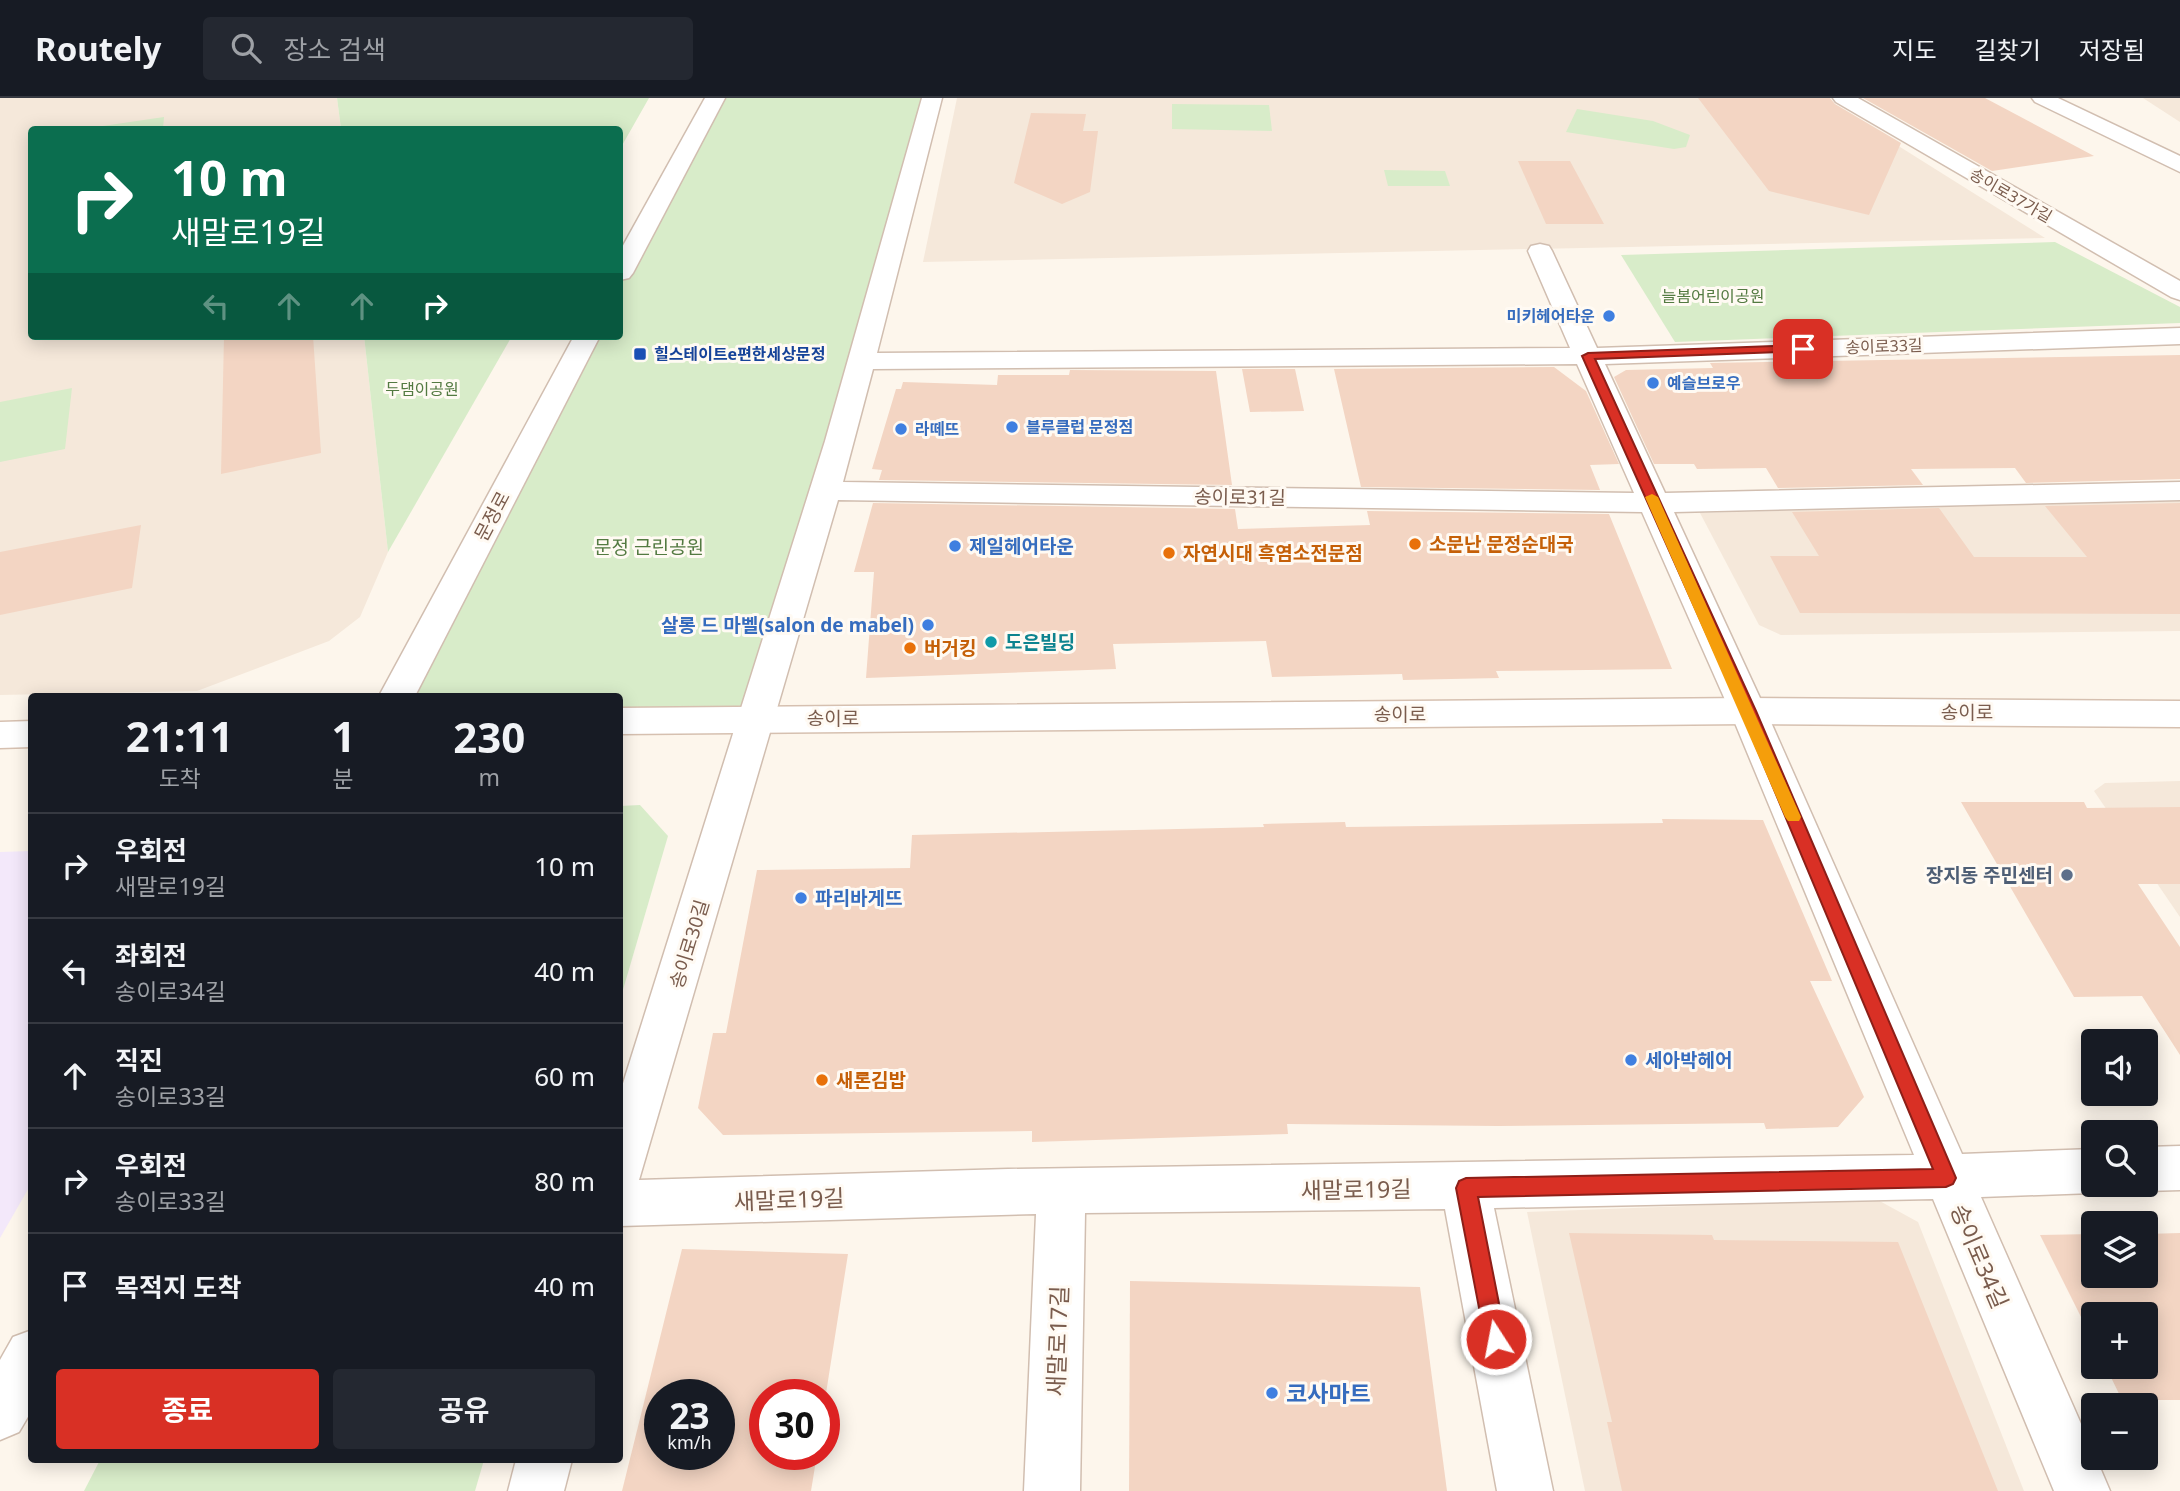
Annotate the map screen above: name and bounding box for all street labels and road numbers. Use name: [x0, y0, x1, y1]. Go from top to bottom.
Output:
street label: 송이로37가길: [1966, 162, 2056, 228]
street label: 송이로33길: [1845, 334, 1923, 358]
street label: 송이로31길: [1194, 483, 1286, 511]
street label: 문정로: [468, 487, 516, 545]
street label: 송이로: [1941, 699, 1993, 725]
street label: 송이로: [1374, 701, 1426, 727]
street label: 송이로: [807, 705, 859, 731]
street label: 송이로30길: [663, 896, 715, 992]
street label: 새말로19길: [1300, 1172, 1412, 1206]
street label: 새말로19길: [733, 1181, 845, 1217]
street label: 송이로34길: [1944, 1199, 2016, 1313]
street label: 새말로17길: [1039, 1285, 1075, 1397]

